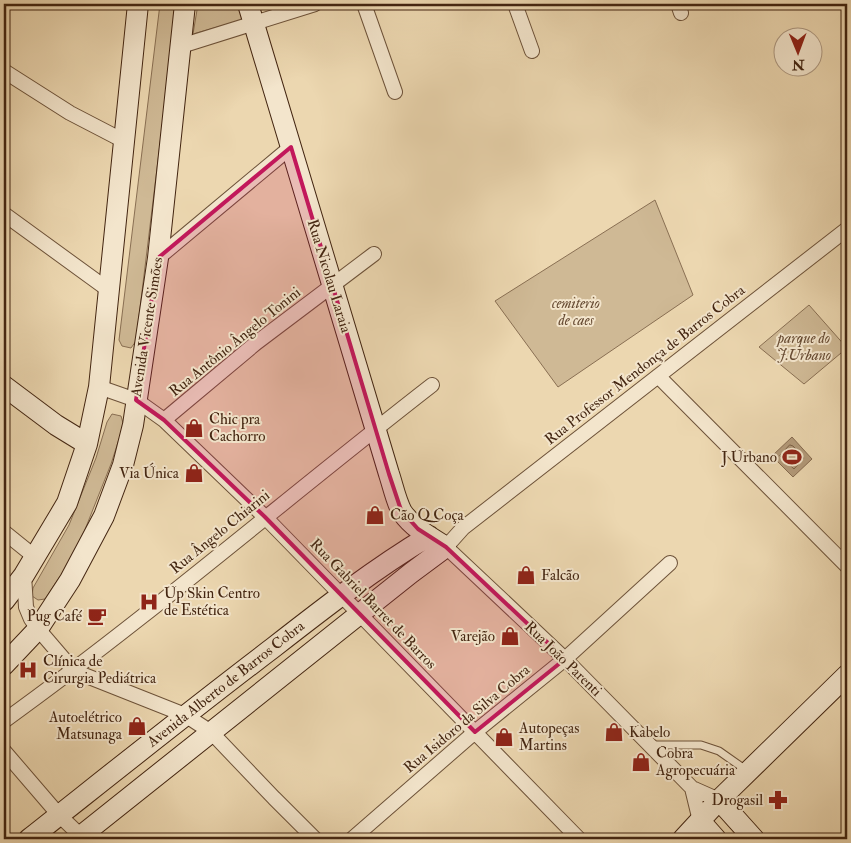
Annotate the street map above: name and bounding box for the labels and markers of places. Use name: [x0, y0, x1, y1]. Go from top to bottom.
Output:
place label: Chic pra Cachorro: [209, 410, 266, 446]
shop icon: Chic pra Cachorro: [183, 417, 205, 439]
sports icon: J Urbano: [781, 446, 803, 468]
place label: J Urbano: [720, 448, 777, 468]
place label: Via Única: [119, 462, 180, 483]
shop icon: Via Única: [183, 462, 205, 484]
shop icon: Cão Q Coça: [364, 504, 386, 526]
place label: Cão Q Coça: [390, 506, 465, 525]
shop icon: Falcão: [515, 564, 537, 586]
place label: Falcão: [541, 566, 579, 585]
place label: Up Skin Centro de Estética: [164, 584, 260, 620]
hospital icon: Up Skin Centro de Estética: [138, 591, 160, 613]
cafe icon: Pug Café: [86, 605, 108, 627]
place label: Pug Café: [27, 607, 83, 626]
shop icon: Varejão: [499, 625, 521, 647]
place label: Varejão: [451, 627, 495, 646]
place label: Clínica de Cirurgia Pediátrica: [43, 652, 157, 688]
hospital icon: Clínica de Cirurgia Pediátrica: [17, 659, 39, 681]
place label: Autoelétrico Matsunaga: [48, 708, 123, 744]
shop icon: Autoelétrico Matsunaga: [126, 715, 148, 737]
place label: Autopeças Martins: [518, 719, 579, 755]
shop icon: Kabelo: [603, 721, 625, 743]
place label: Kabelo: [629, 723, 670, 742]
shop icon: Autopeças Martins: [493, 726, 515, 748]
place label: Cobra Agropecuária: [655, 744, 736, 781]
shop icon: Cobra Agropecuária: [630, 751, 652, 773]
pharmacy icon: Drogasil: [767, 789, 789, 811]
place label: Drogasil: [711, 791, 763, 810]

